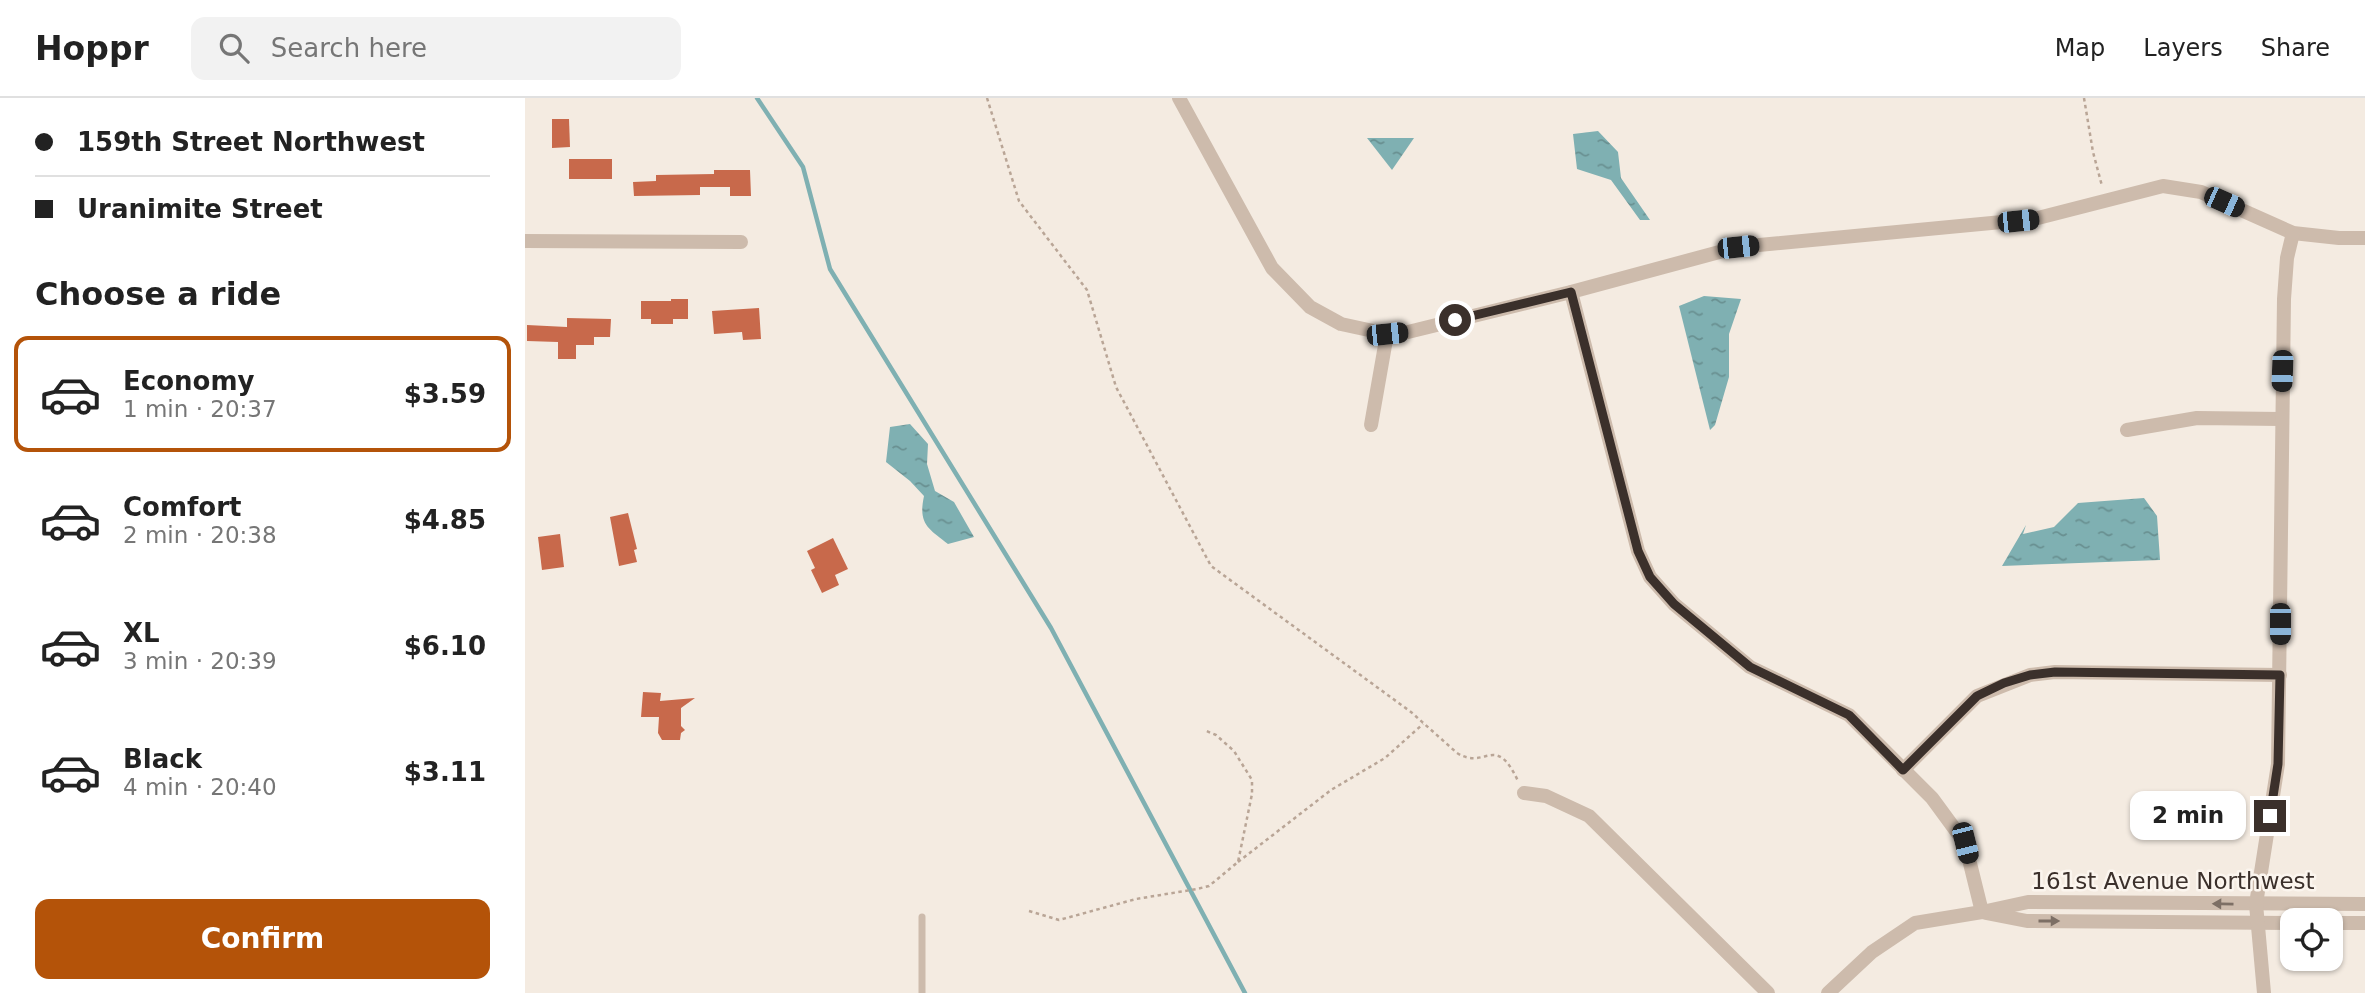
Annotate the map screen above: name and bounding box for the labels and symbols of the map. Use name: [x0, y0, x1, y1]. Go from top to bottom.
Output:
car: [2201, 184, 2248, 220]
car: [1997, 208, 2040, 234]
car: [1717, 234, 1760, 260]
route start: [1439, 304, 1471, 336]
car: [1366, 321, 1409, 347]
car: [2271, 350, 2294, 392]
car: [2270, 603, 2291, 645]
callout: 2 min: [2130, 792, 2245, 840]
route end: [2254, 800, 2286, 832]
car: [1950, 820, 1981, 866]
street label: 161st Avenue Northwest: [2031, 868, 2315, 894]
one-way arrow: [2212, 898, 2234, 910]
one-way arrow: [2038, 915, 2060, 927]

